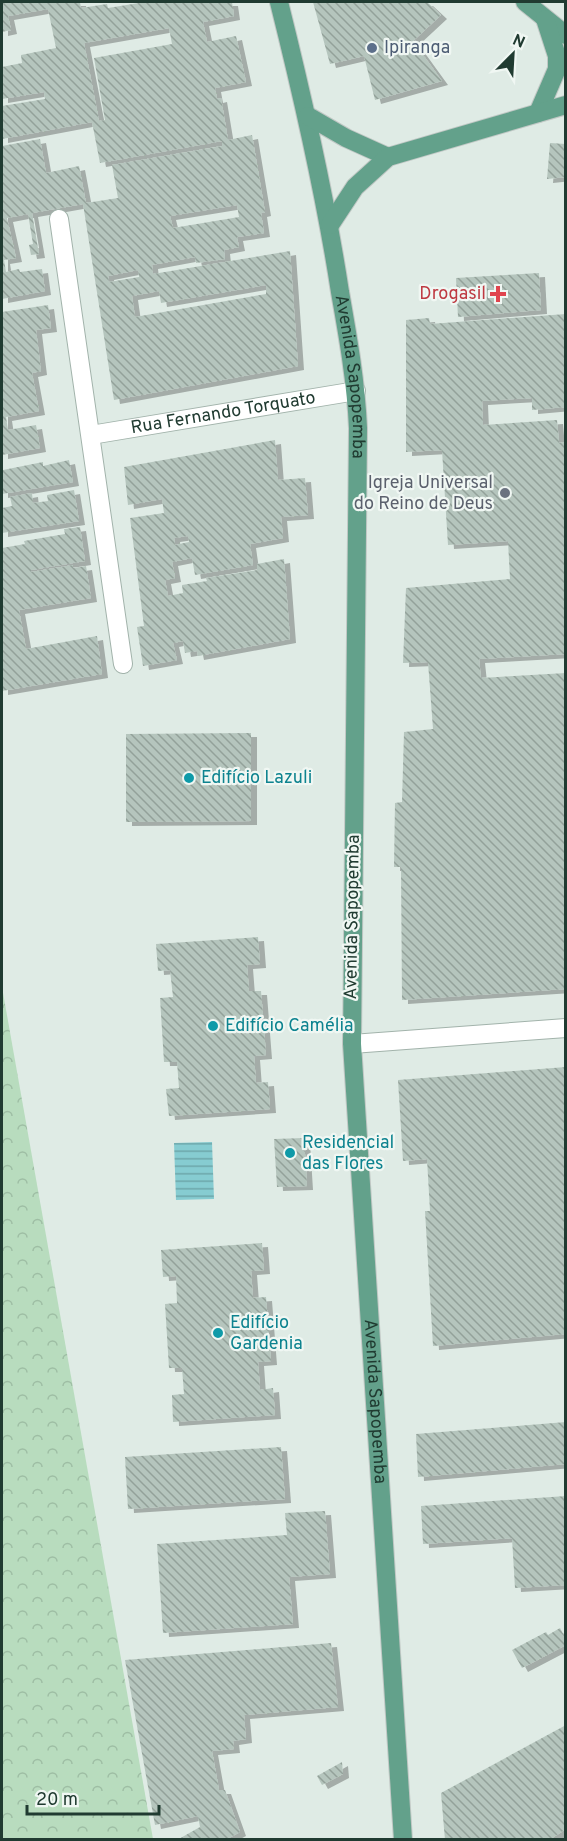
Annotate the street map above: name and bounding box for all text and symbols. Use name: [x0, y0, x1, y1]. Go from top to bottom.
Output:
north arrow: [483, 24, 543, 84]
text: N: [509, 31, 528, 54]
place label: Ipiranga: [384, 37, 450, 60]
marker: Ipiranga: [365, 41, 379, 55]
place label: Drogasil: [419, 283, 486, 306]
marker: Drogasil: [491, 287, 505, 301]
street label: Avenida Sapopemba: [329, 293, 370, 459]
street label: Rua Fernando Torquato: [129, 386, 317, 440]
place label: Igreja Universal do Reino de Deus: [354, 472, 493, 516]
marker: Igreja Universal do Reino de Deus: [498, 486, 512, 500]
place label: Edifício Lazuli: [201, 767, 312, 790]
marker: Edifício Lazuli: [182, 771, 196, 785]
street label: Avenida Sapopemba: [340, 834, 366, 1000]
place label: Edifício Camélia: [225, 1015, 354, 1038]
marker: Edifício Camélia: [206, 1019, 220, 1033]
place label: Residencial das Flores: [302, 1132, 394, 1176]
marker: Residencial das Flores: [283, 1146, 297, 1160]
place label: Edifício Gardenia: [230, 1312, 303, 1356]
street label: Avenida Sapopemba: [358, 1318, 392, 1485]
marker: Edifício Gardenia: [211, 1326, 225, 1340]
scale bar: [27, 1778, 159, 1816]
text: 20 m: [36, 1789, 78, 1812]

